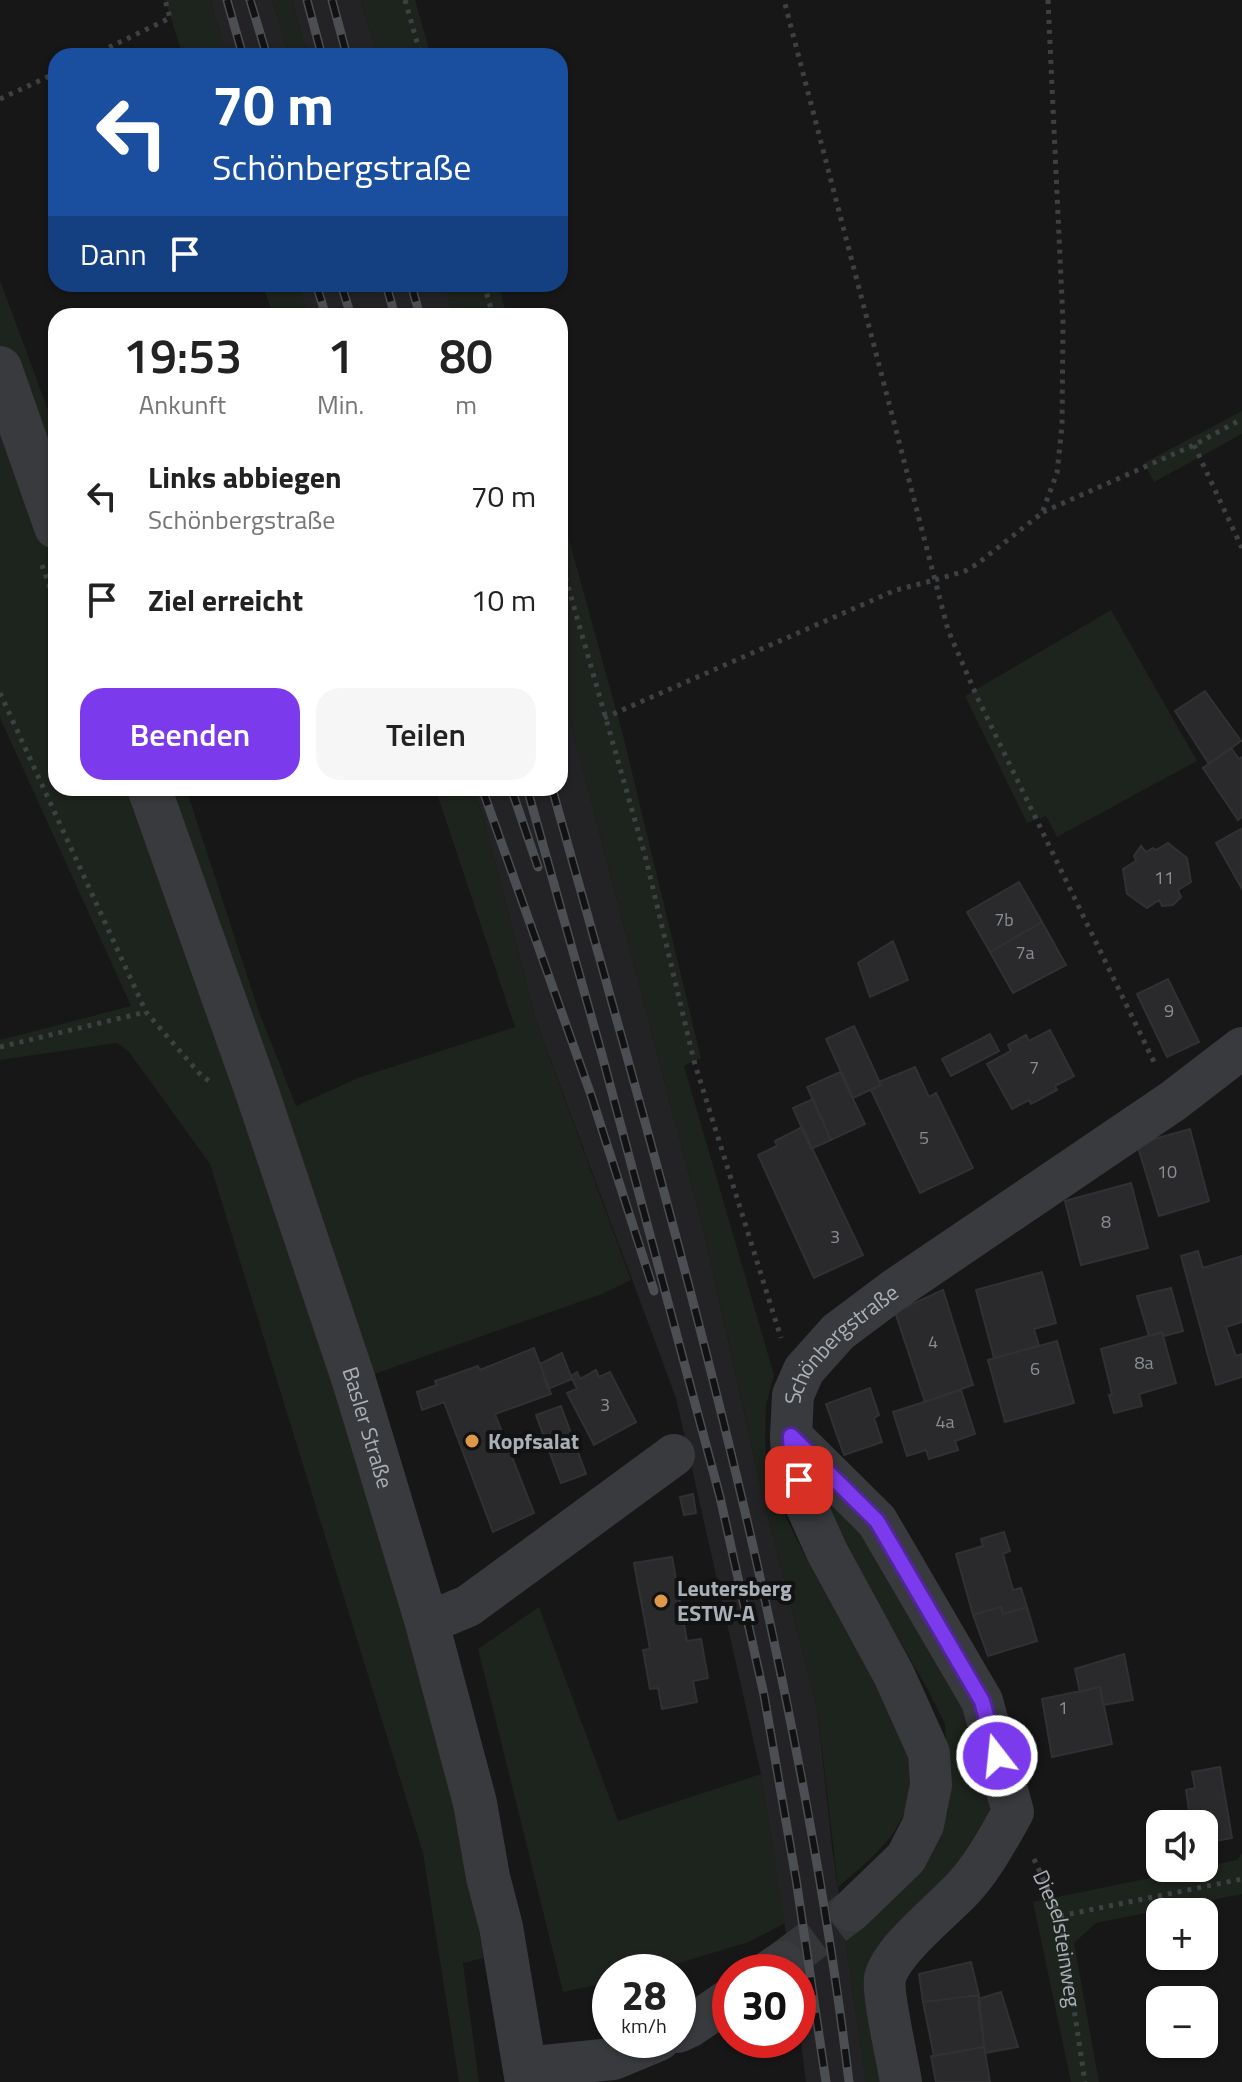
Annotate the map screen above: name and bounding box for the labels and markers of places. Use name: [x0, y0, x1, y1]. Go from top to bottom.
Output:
place label: Kopfsalat: [488, 1424, 579, 1458]
marker: Kopfsalat: [463, 1432, 481, 1450]
pin: [765, 1446, 833, 1514]
place label: Leutersberg ESTW-A: [677, 1571, 792, 1630]
marker: Leutersberg ESTW-A: [652, 1592, 670, 1610]

